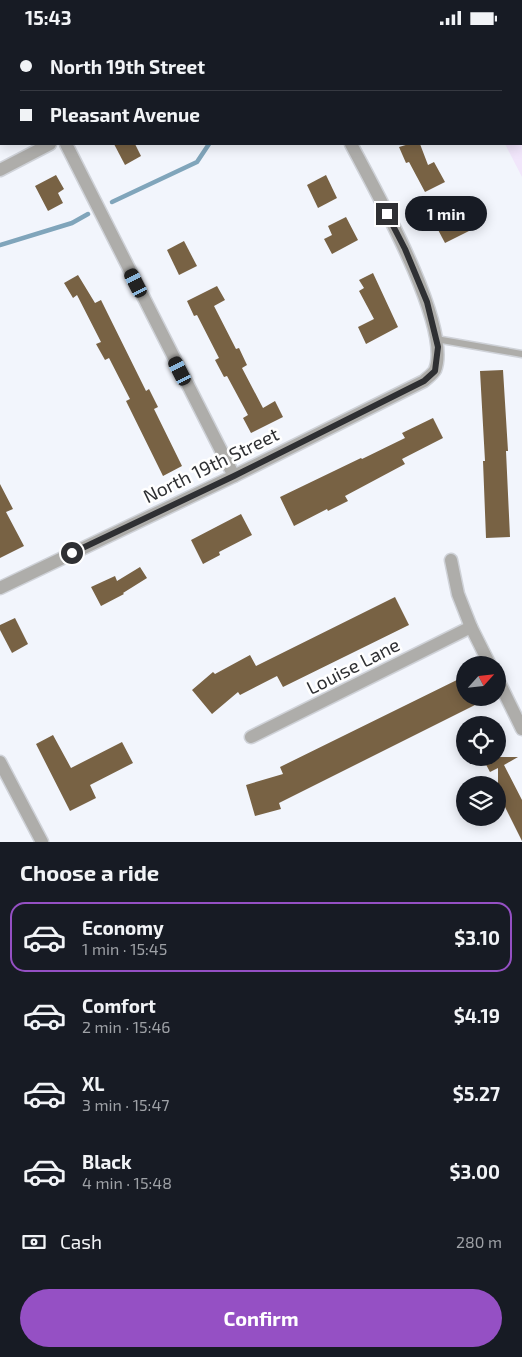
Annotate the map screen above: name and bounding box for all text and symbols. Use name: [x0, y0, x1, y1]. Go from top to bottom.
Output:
text: 15:43: [25, 6, 71, 29]
text: North 19th Street: [50, 55, 205, 78]
text: Pleasant Avenue: [50, 103, 200, 126]
callout: 1 min: [404, 197, 487, 231]
route end: [376, 203, 398, 225]
text: 1 min: [427, 204, 465, 223]
car: [122, 266, 149, 300]
car: [166, 354, 193, 388]
street label: North 19th Street: [139, 422, 282, 507]
route start: [61, 542, 83, 564]
street label: Louise Lane: [302, 632, 403, 699]
north arrow: [456, 656, 506, 706]
map controls: [456, 656, 506, 826]
button: locate: [456, 716, 506, 766]
button: layers: [456, 776, 506, 826]
text: Choose a ride: [20, 859, 159, 885]
icon: car: [22, 915, 67, 960]
text: Economy: [82, 916, 164, 939]
text: $3.10: [454, 926, 500, 949]
text: 1 min · 15:45: [82, 939, 167, 958]
icon: car: [22, 993, 67, 1038]
text: Comfort: [82, 994, 156, 1017]
text: $4.19: [454, 1004, 500, 1027]
text: 2 min · 15:46: [82, 1017, 170, 1036]
icon: car: [22, 1071, 67, 1116]
text: XL: [82, 1072, 104, 1095]
text: $5.27: [453, 1082, 500, 1105]
text: 3 min · 15:47: [82, 1095, 169, 1114]
icon: car: [22, 1149, 67, 1194]
text: Black: [82, 1150, 132, 1173]
text: $3.00: [450, 1160, 500, 1183]
text: 4 min · 15:48: [82, 1173, 172, 1192]
icon: cash: [20, 1228, 48, 1256]
text: Cash: [60, 1230, 102, 1253]
text: 280 m: [456, 1232, 502, 1251]
button: Confirm: [20, 1289, 502, 1347]

